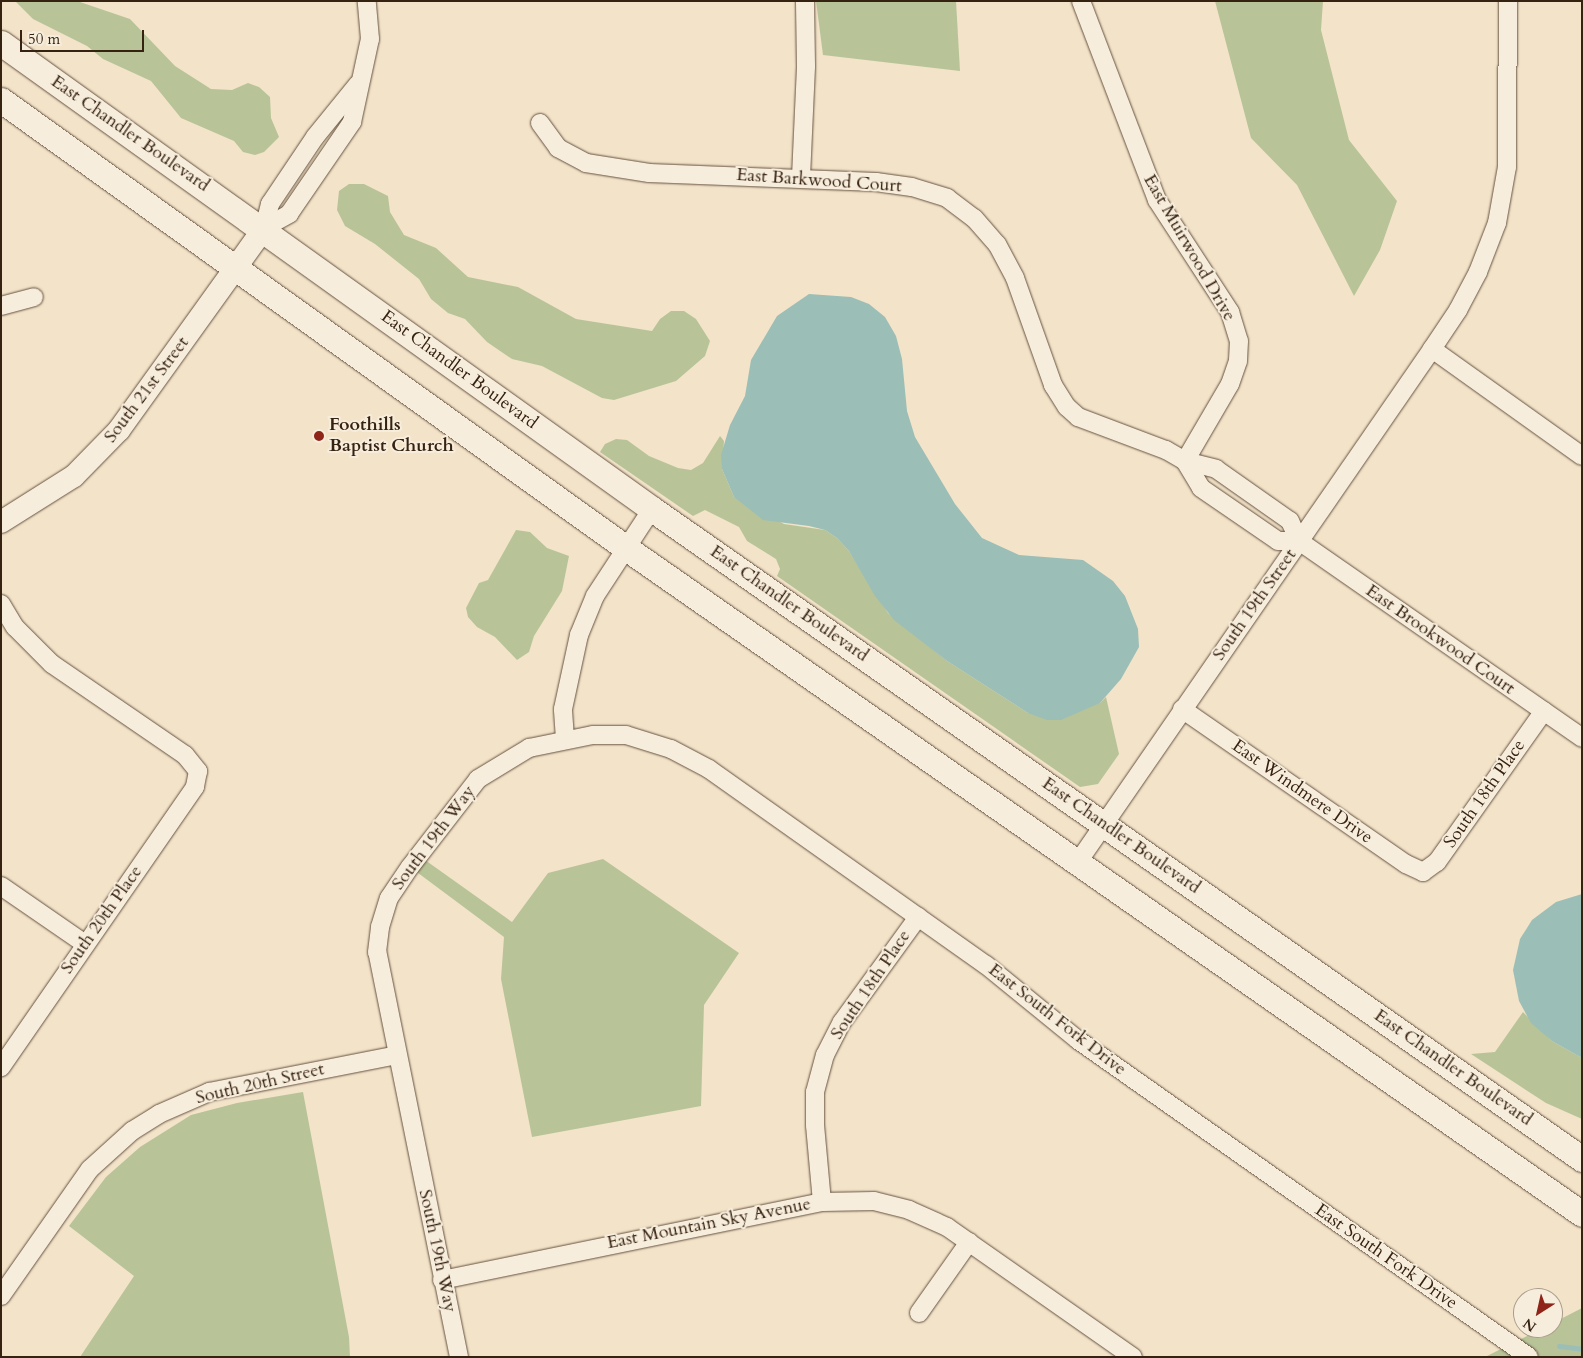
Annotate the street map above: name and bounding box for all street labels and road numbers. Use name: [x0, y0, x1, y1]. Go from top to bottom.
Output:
street label: East Chandler Boulevard: [47, 71, 213, 197]
street label: East Barkwood Court: [736, 164, 902, 198]
street label: East Muirwood Drive: [1138, 171, 1240, 325]
street label: East Chandler Boulevard: [376, 306, 542, 434]
street label: South 21st Street: [100, 333, 194, 447]
street label: East Chandler Boulevard: [706, 541, 872, 667]
street label: South 19th Street: [1209, 545, 1301, 665]
street label: East Brookwood Court: [1361, 580, 1519, 700]
street label: East Windmere Drive: [1228, 735, 1376, 849]
street label: South 18th Place: [1440, 736, 1530, 852]
street label: East Chandler Boulevard: [1038, 773, 1204, 899]
street label: South 19th Way: [388, 782, 480, 894]
street label: South 20th Place: [57, 862, 147, 978]
street label: South 18th Place: [826, 926, 916, 1044]
street label: East South Fork Drive: [984, 959, 1130, 1081]
street label: East Chandler Boulevard: [1370, 1005, 1536, 1131]
street label: South 20th Street: [194, 1059, 326, 1109]
street label: South 19th Way: [413, 1188, 461, 1314]
street label: East Mountain Sky Avenue: [605, 1194, 813, 1254]
street label: East South Fork Drive: [1311, 1200, 1461, 1314]

